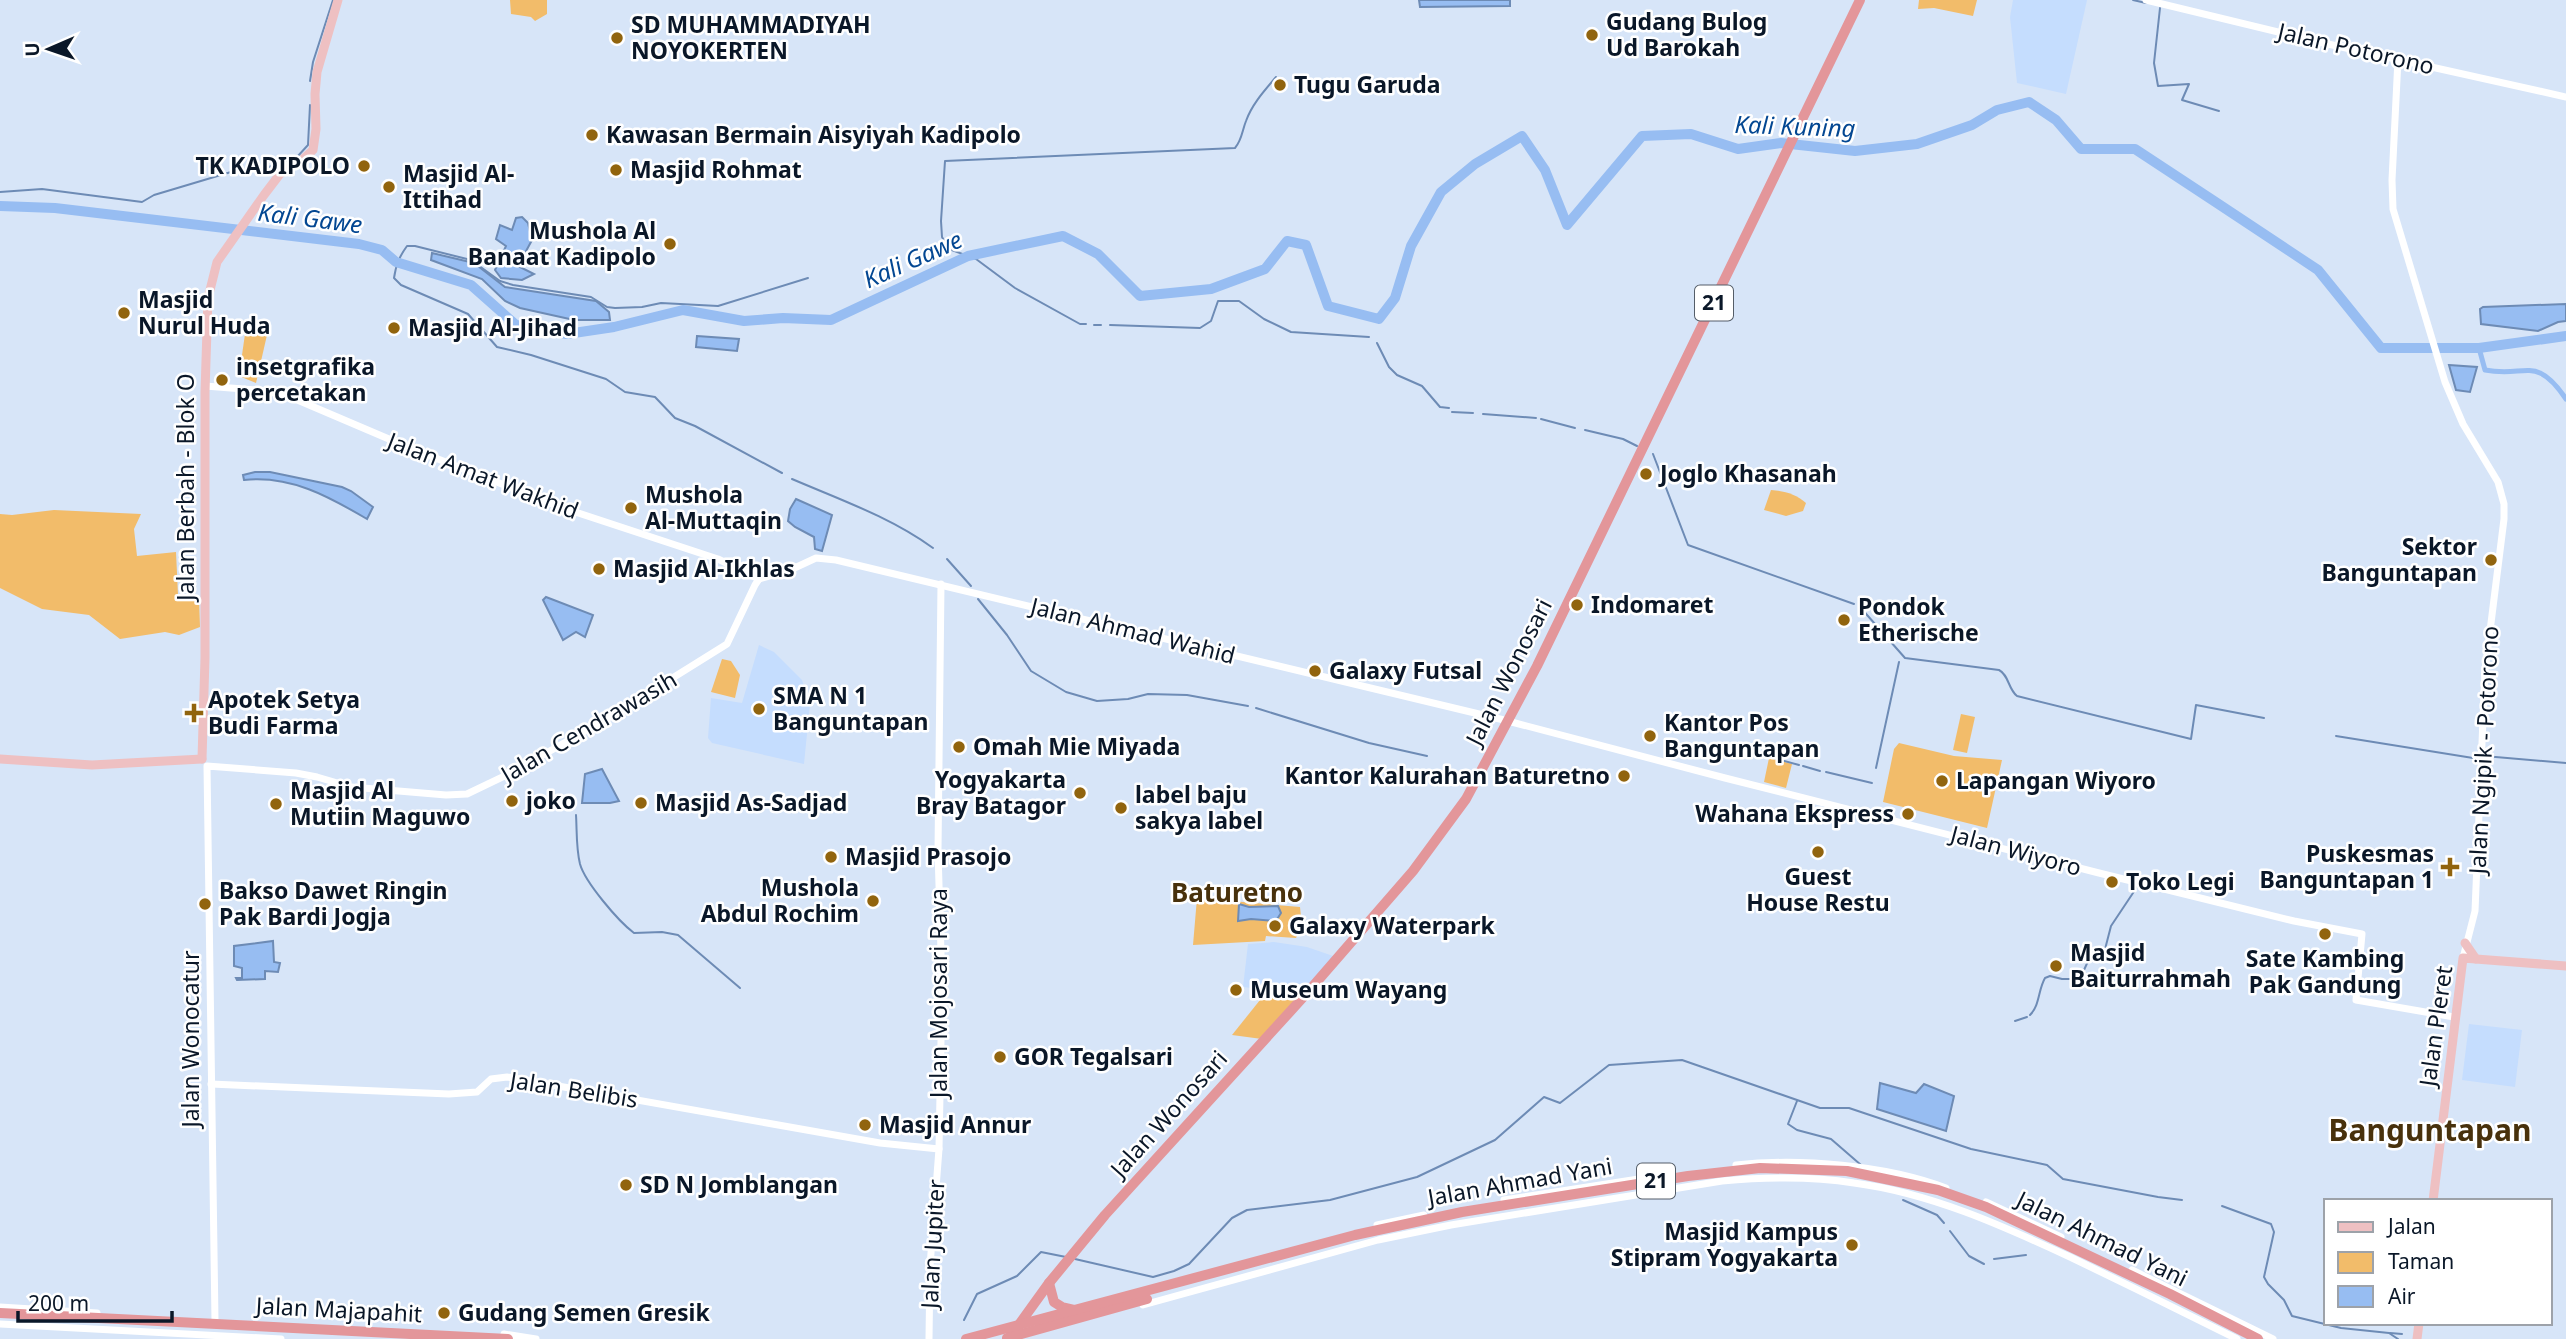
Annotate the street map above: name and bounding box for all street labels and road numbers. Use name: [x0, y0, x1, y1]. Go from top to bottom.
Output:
street label: Jalan Potorono: [2273, 14, 2437, 82]
road number: 21: [1695, 286, 1733, 320]
street label: Jalan Berbah - Blok O: [169, 373, 201, 603]
street label: Jalan Amat Wakhid: [381, 423, 583, 526]
street label: Jalan Ahmad Wahid: [1026, 589, 1239, 671]
street label: Jalan Wonosari: [1457, 593, 1559, 752]
street label: Jalan Ngipik - Potorono: [2460, 625, 2505, 877]
street label: Jalan Cendrawasih: [493, 663, 682, 791]
street label: Jalan Wiyoro: [1945, 817, 2085, 883]
street label: Jalan Mojosari Raya: [922, 888, 954, 1100]
street label: Jalan Wonocatur: [174, 950, 206, 1130]
street label: Jalan Pleret: [2410, 964, 2459, 1090]
street label: Jalan Wonosari: [1101, 1043, 1234, 1185]
street label: Jalan Belibis: [506, 1063, 640, 1115]
street label: Jalan Ahmad Yani: [1423, 1149, 1614, 1213]
road number: 21: [1637, 1164, 1675, 1198]
street label: Jalan Jupiter: [913, 1178, 951, 1311]
street label: Jalan Ahmad Yani: [2010, 1182, 2193, 1293]
street label: Jalan Majapahit: [253, 1289, 423, 1329]

